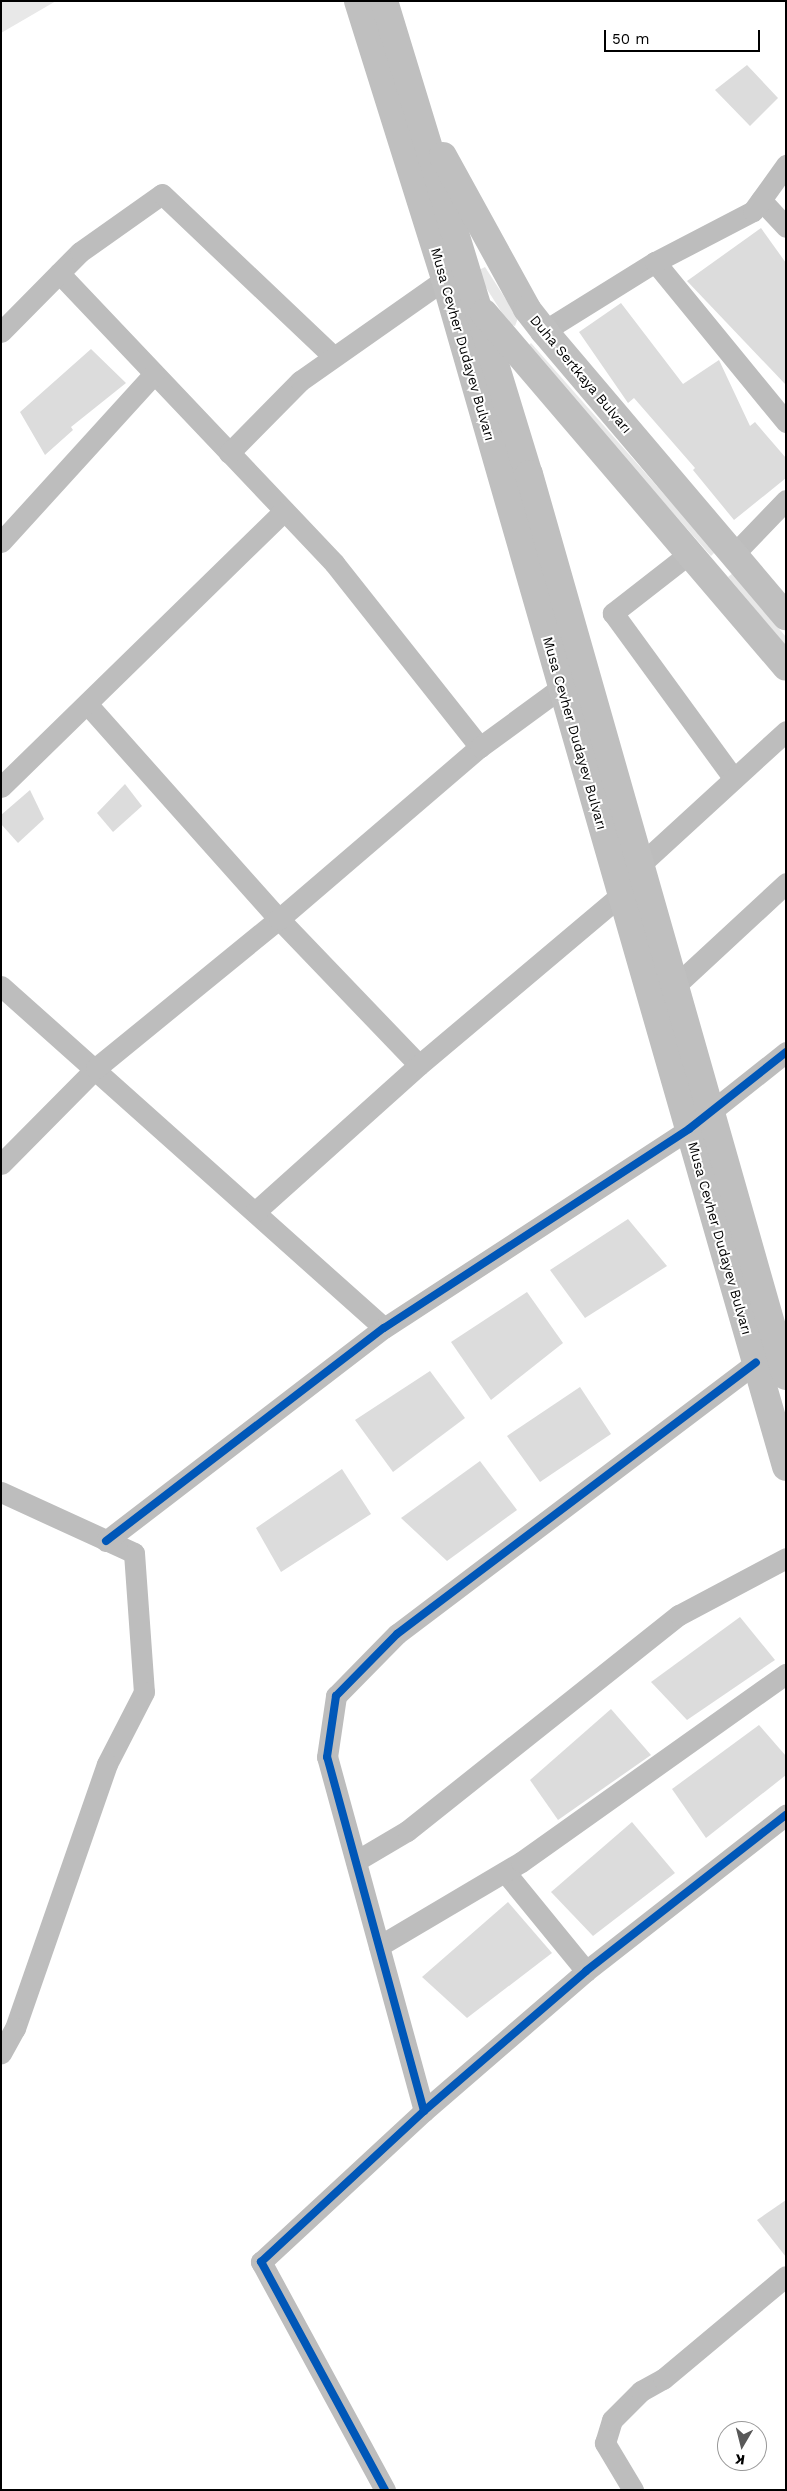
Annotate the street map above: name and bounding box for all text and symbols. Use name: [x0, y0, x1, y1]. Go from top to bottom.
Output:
scale bar: [607, 20, 763, 52]
text: 50 m: [612, 30, 649, 48]
street label: Musa Cevher Dudayev Bulvarı: [427, 245, 499, 443]
street label: Duha Sertkaya Bulvarı: [526, 311, 636, 437]
street label: Musa Cevher Dudayev Bulvarı: [539, 634, 611, 832]
street label: Musa Cevher Dudayev Bulvarı: [684, 1139, 756, 1337]
north arrow: [717, 2421, 767, 2471]
text: K: [734, 2451, 746, 2468]

